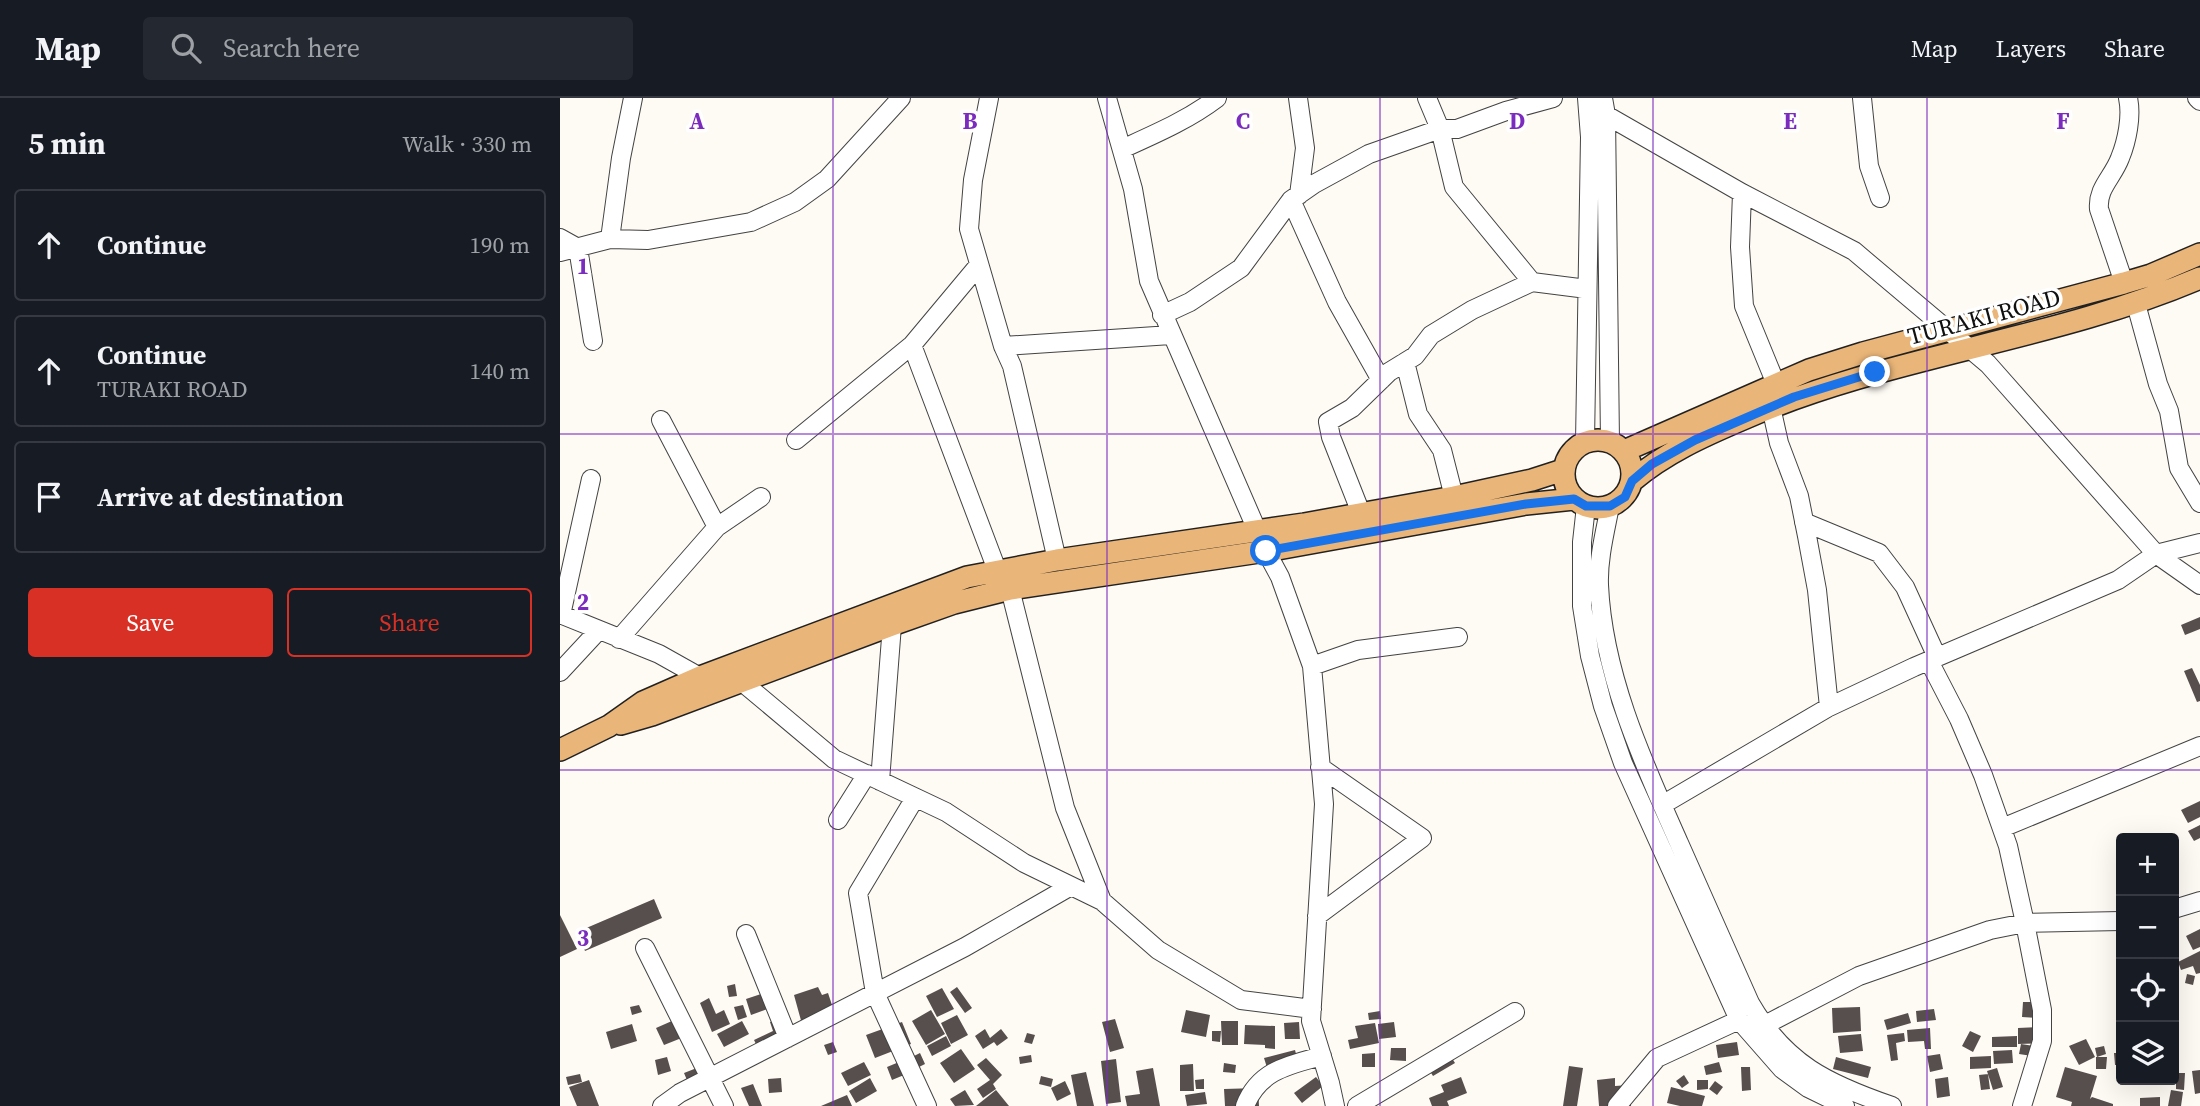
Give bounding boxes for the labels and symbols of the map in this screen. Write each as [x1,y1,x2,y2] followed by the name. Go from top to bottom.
[689,105,705,137] text: A
[963,105,978,137] text: B
[1236,105,1250,137] text: C
[1509,105,1525,137] text: D
[1783,105,1797,137] text: E
[2056,105,2070,137] text: F
[577,250,589,282] text: 1
[1904,280,2064,353] street label: TURAKI ROAD
[1859,356,1890,387] route end
[1250,535,1281,566] route start
[577,586,589,618] text: 2
[577,922,589,954] text: 3

